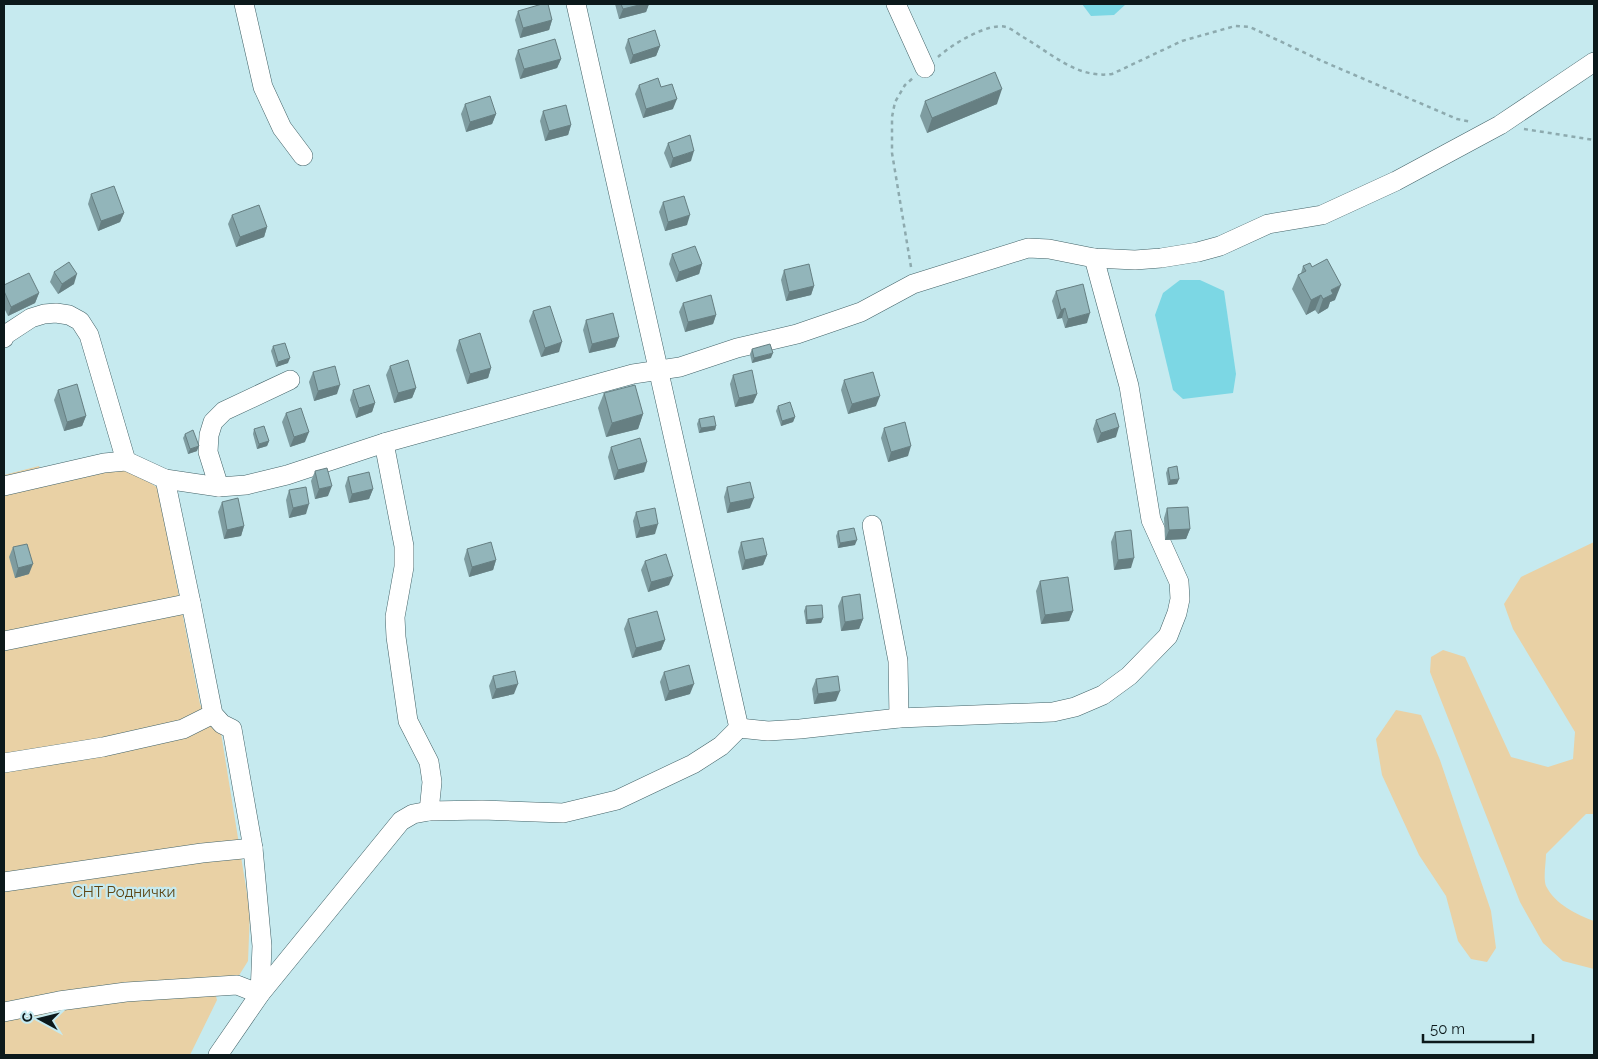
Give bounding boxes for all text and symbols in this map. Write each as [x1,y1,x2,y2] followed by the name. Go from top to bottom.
[73,883,175,901] park label: СНТ Роднички
[15,994,65,1044] north arrow
[19,1011,36,1023] text: С
[1423,1012,1533,1044] scale bar
[1430,1020,1465,1038] text: 50 m

